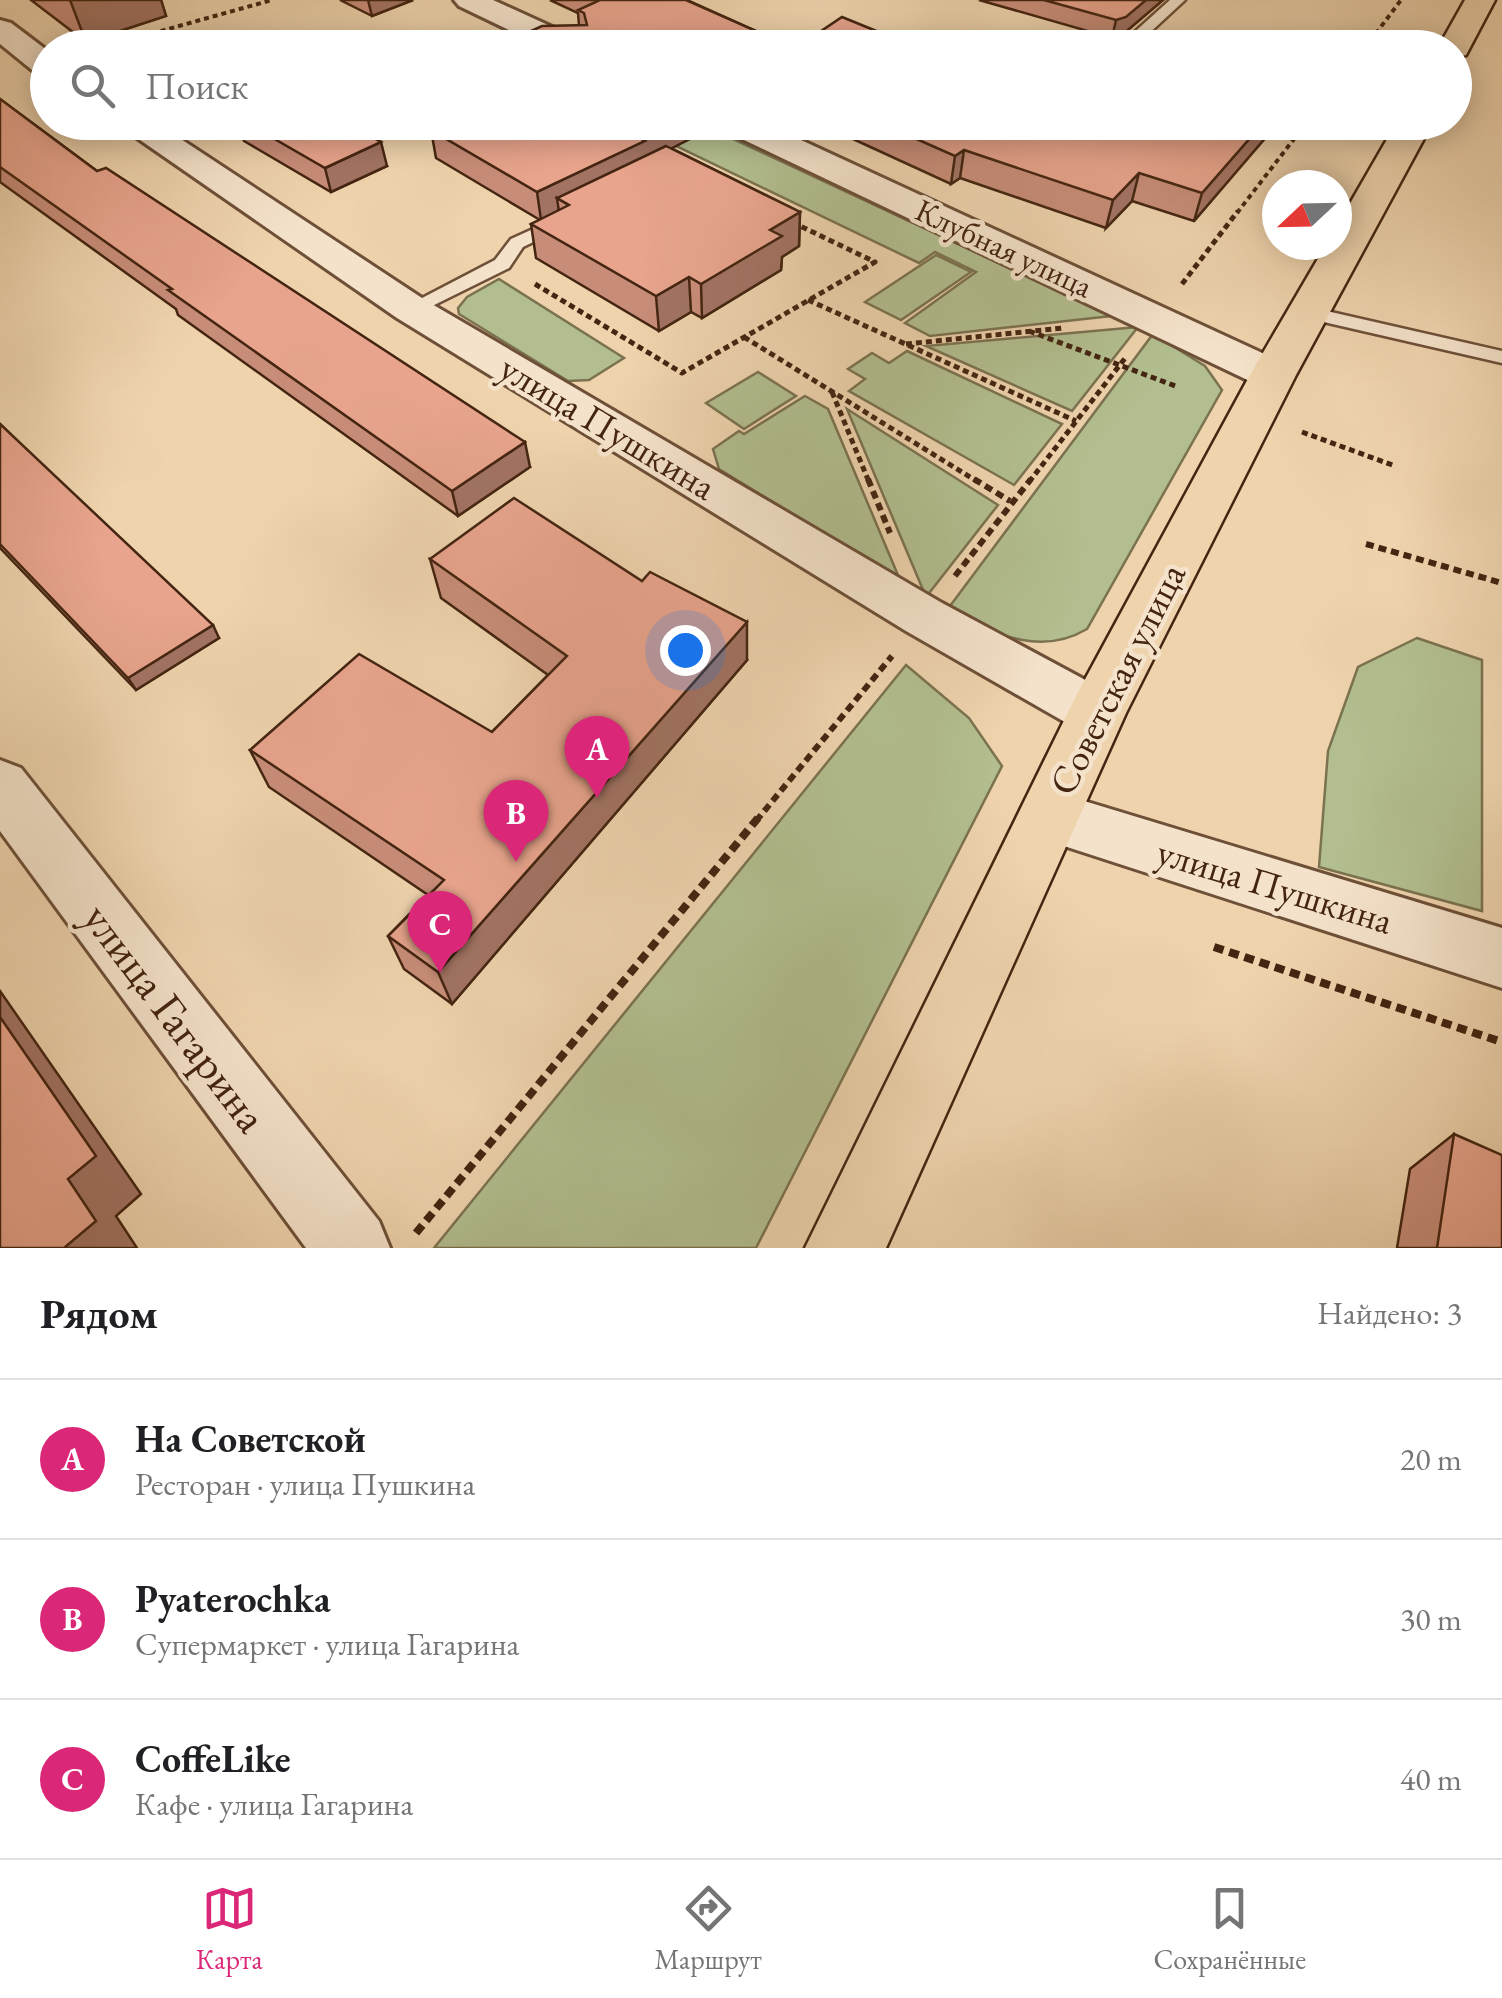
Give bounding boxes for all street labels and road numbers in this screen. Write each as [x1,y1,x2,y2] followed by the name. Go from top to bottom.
[909,189,1099,307] street label: Клубная улица
[491,343,726,511] street label: улица Пушкина
[1037,554,1196,803] street label: Советская улица
[1151,826,1400,945] street label: улица Пушкина
[71,891,281,1143] street label: улица Гагарина

